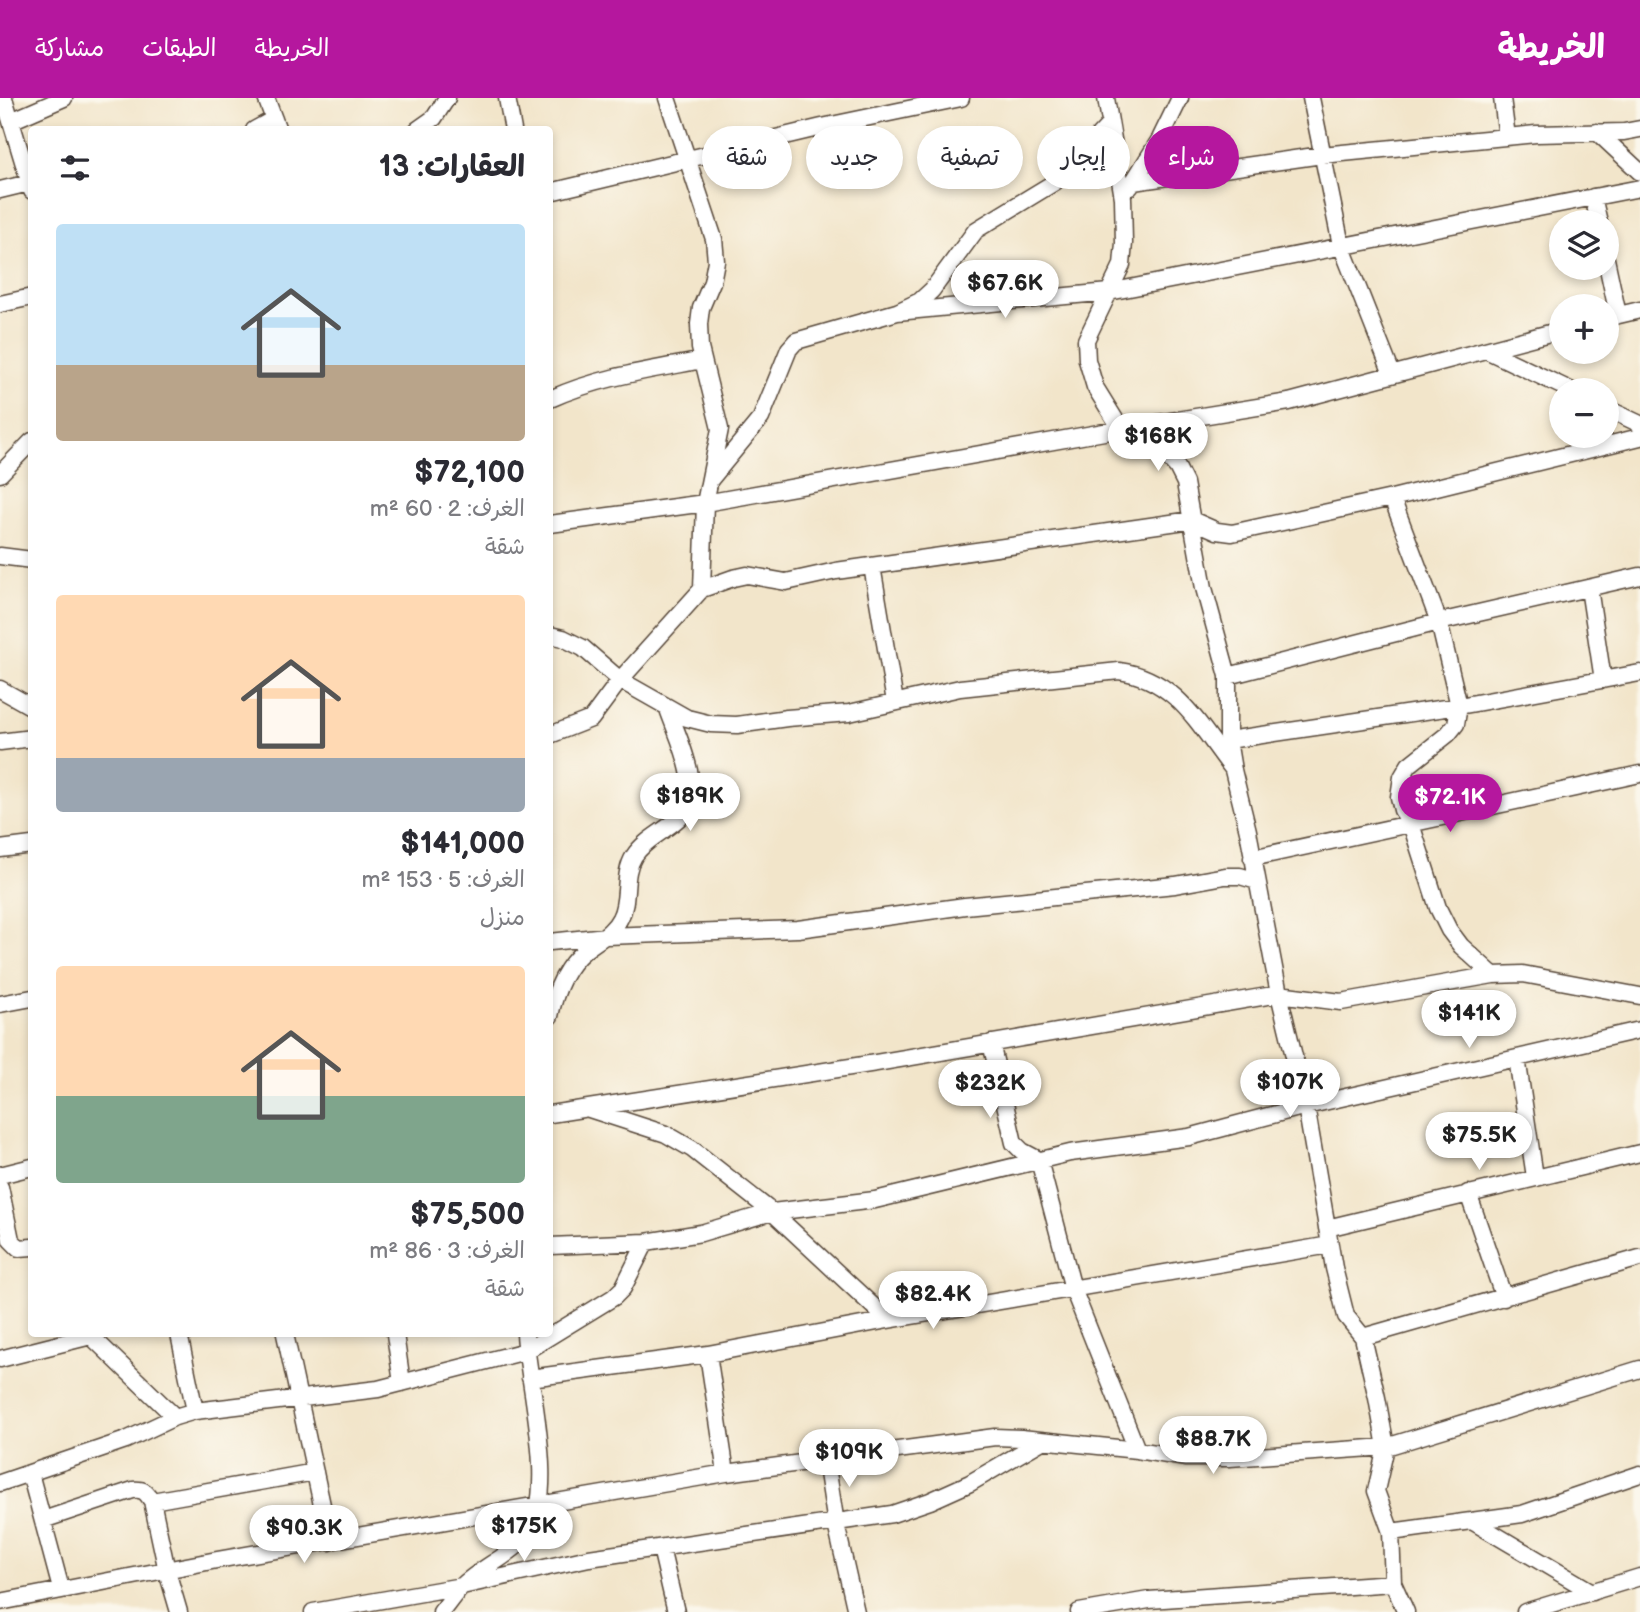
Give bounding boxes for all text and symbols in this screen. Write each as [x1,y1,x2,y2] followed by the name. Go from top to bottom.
[1498,28,1605,68] text: الخريطة
[35,34,104,63] text: مشاركة
[142,34,217,63] text: الطبقات
[255,34,329,63] text: الخريطة
[702,126,792,189] chip: شقة
[806,126,903,189] chip: جديد
[917,126,1023,189] chip: تصفية
[1037,126,1130,189] chip: إيجار
[1144,126,1239,189] chip: شراء
[56,149,94,187] icon: filters
[379,149,525,185] text: العقارات: 13
[1549,210,1619,448] map controls
[1549,210,1619,280] button: layers
[948,260,1062,320] pin: $67.6K
[967,269,1043,297] text: $67.6K
[228,270,354,396] icon: home
[1549,294,1619,364] button: +
[1549,378,1619,448] button: −
[1109,414,1207,473] pin: $168K
[1124,422,1192,450] text: $168K
[414,455,525,491] text: $72,100
[370,495,525,523] text: الغرف: 2 · 60 m²
[485,533,525,561] text: شقة
[228,641,354,767] icon: home
[641,774,739,833] pin: $189K
[1393,774,1507,834] pin: $72.1K
[656,782,724,810] text: $189K
[1414,783,1486,811] text: $72.1K
[400,826,525,862] text: $141,000
[361,866,525,894] text: الغرف: 5 · 153 m²
[480,904,525,932] text: منزل
[1420,990,1518,1050] pin: $141K
[1437,999,1501,1027] text: $141K
[228,1012,354,1138] icon: home
[941,1060,1039,1120] pin: $232K
[1241,1060,1339,1119] pin: $107K
[1256,1068,1324,1096] text: $107K
[954,1069,1026,1097] text: $232K
[1422,1112,1536,1172] pin: $75.5K
[1441,1121,1517,1149] text: $75.5K
[410,1197,525,1233] text: $75,500
[369,1237,525,1265] text: الغرف: 3 · 86 m²
[876,1272,990,1331] pin: $82.4K
[485,1275,525,1303] text: شقة
[894,1280,972,1308] text: $82.4K
[1156,1416,1270,1476] pin: $88.7K
[1175,1425,1251,1453] text: $88.7K
[800,1430,898,1489] pin: $109K
[815,1438,883,1466] text: $109K
[475,1504,573,1563] pin: $175K
[247,1506,361,1565] pin: $90.3K
[491,1512,557,1540] text: $175K
[265,1514,343,1542] text: $90.3K

